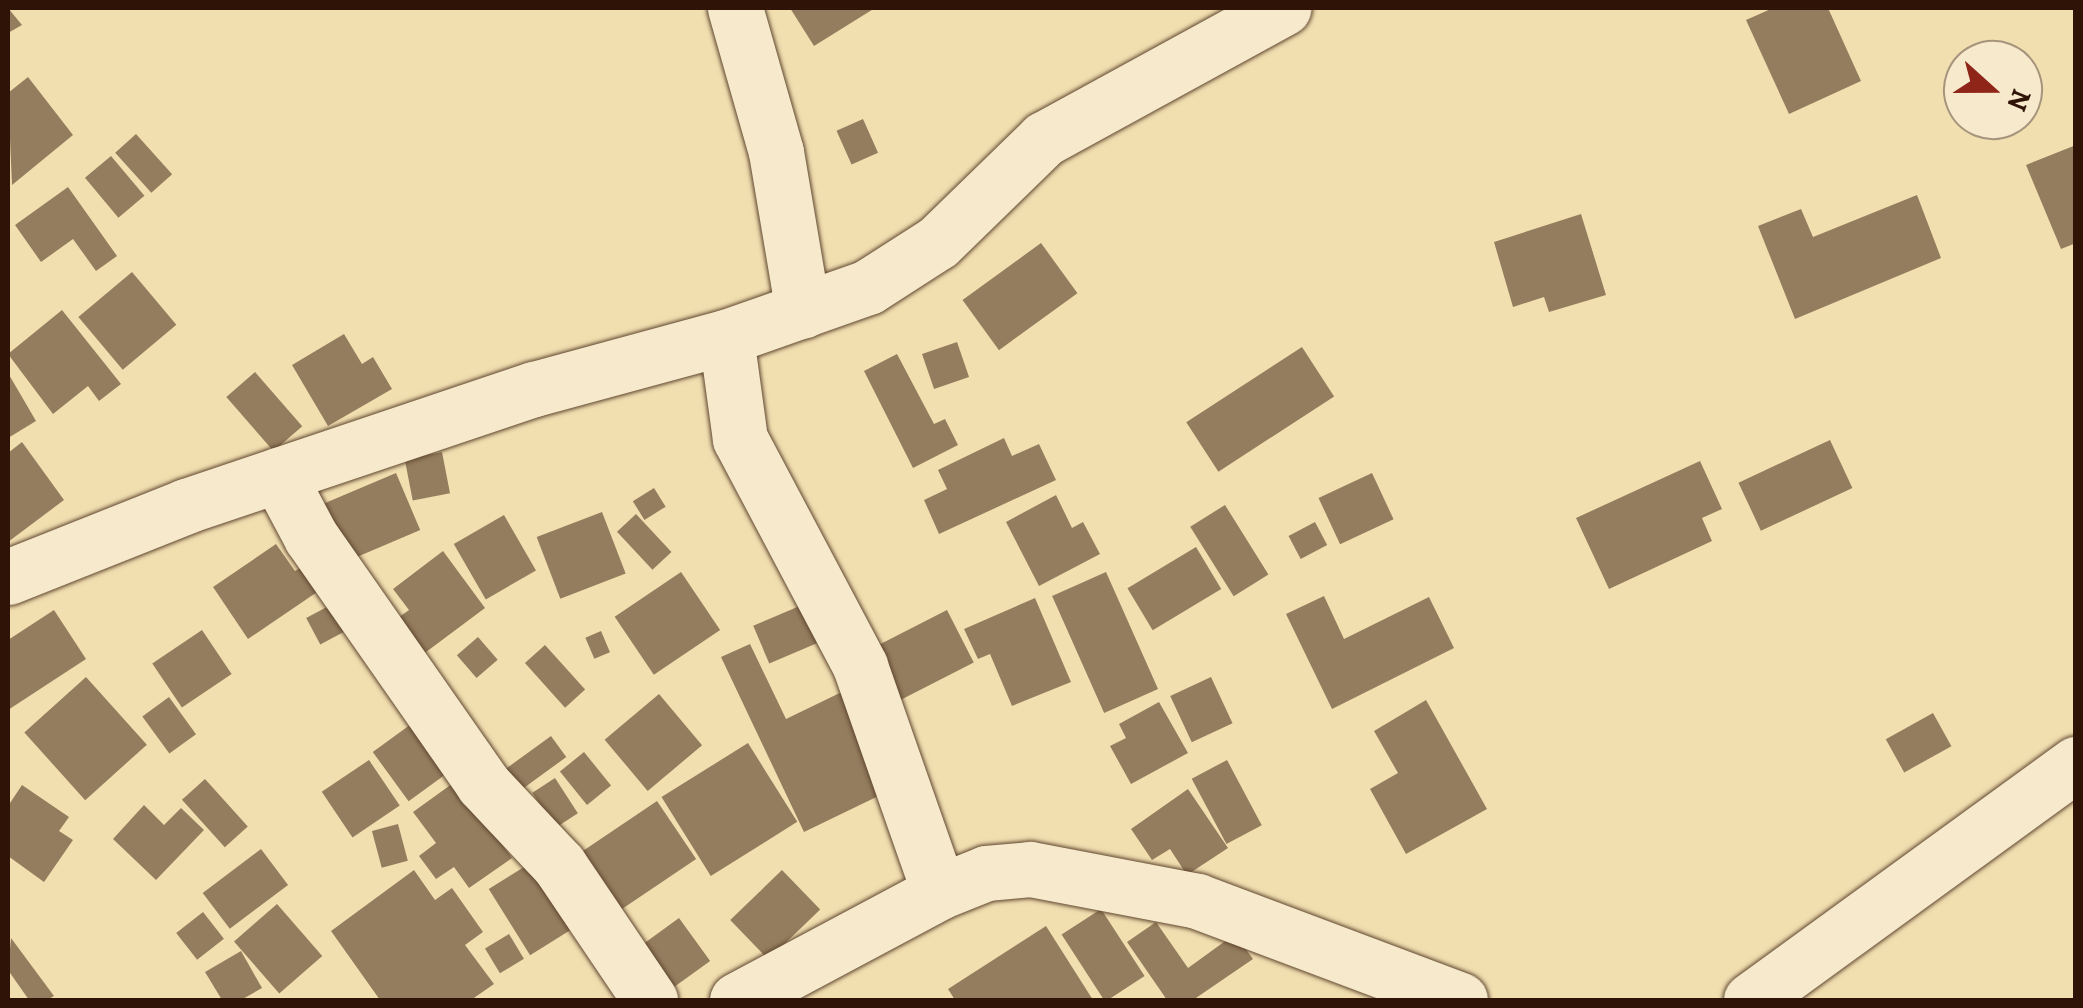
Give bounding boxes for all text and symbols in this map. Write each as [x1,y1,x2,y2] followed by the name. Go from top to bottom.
[1943,40,2043,140] north arrow
[1998,84,2041,116] text: N

